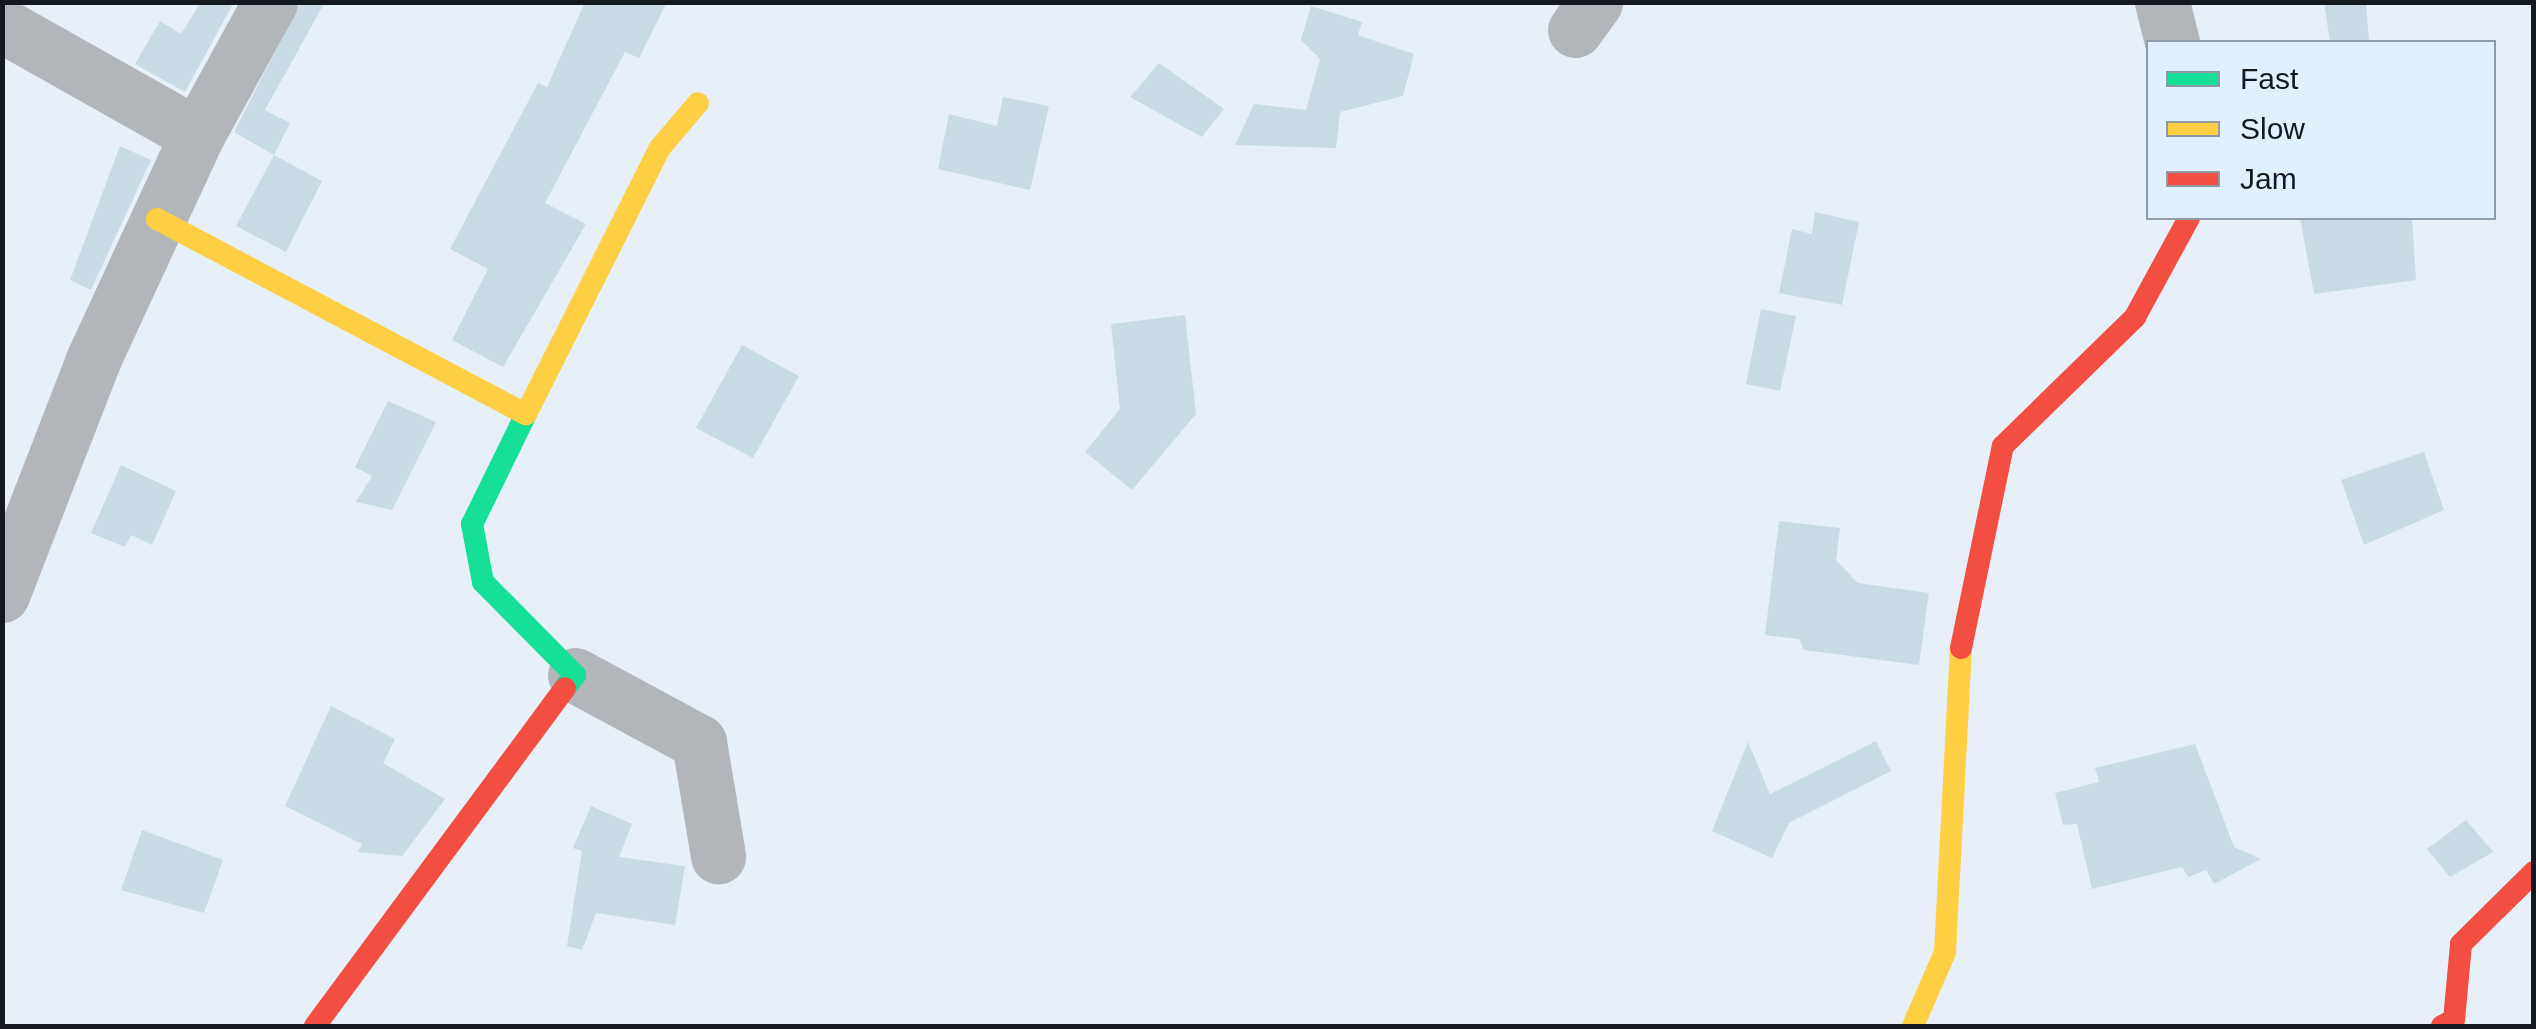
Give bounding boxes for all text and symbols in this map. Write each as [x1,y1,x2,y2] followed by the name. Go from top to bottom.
[2146,40,2496,220] legend
[2240,62,2298,95] text: Fast
[2240,112,2305,145] text: Slow
[2240,162,2297,195] text: Jam

